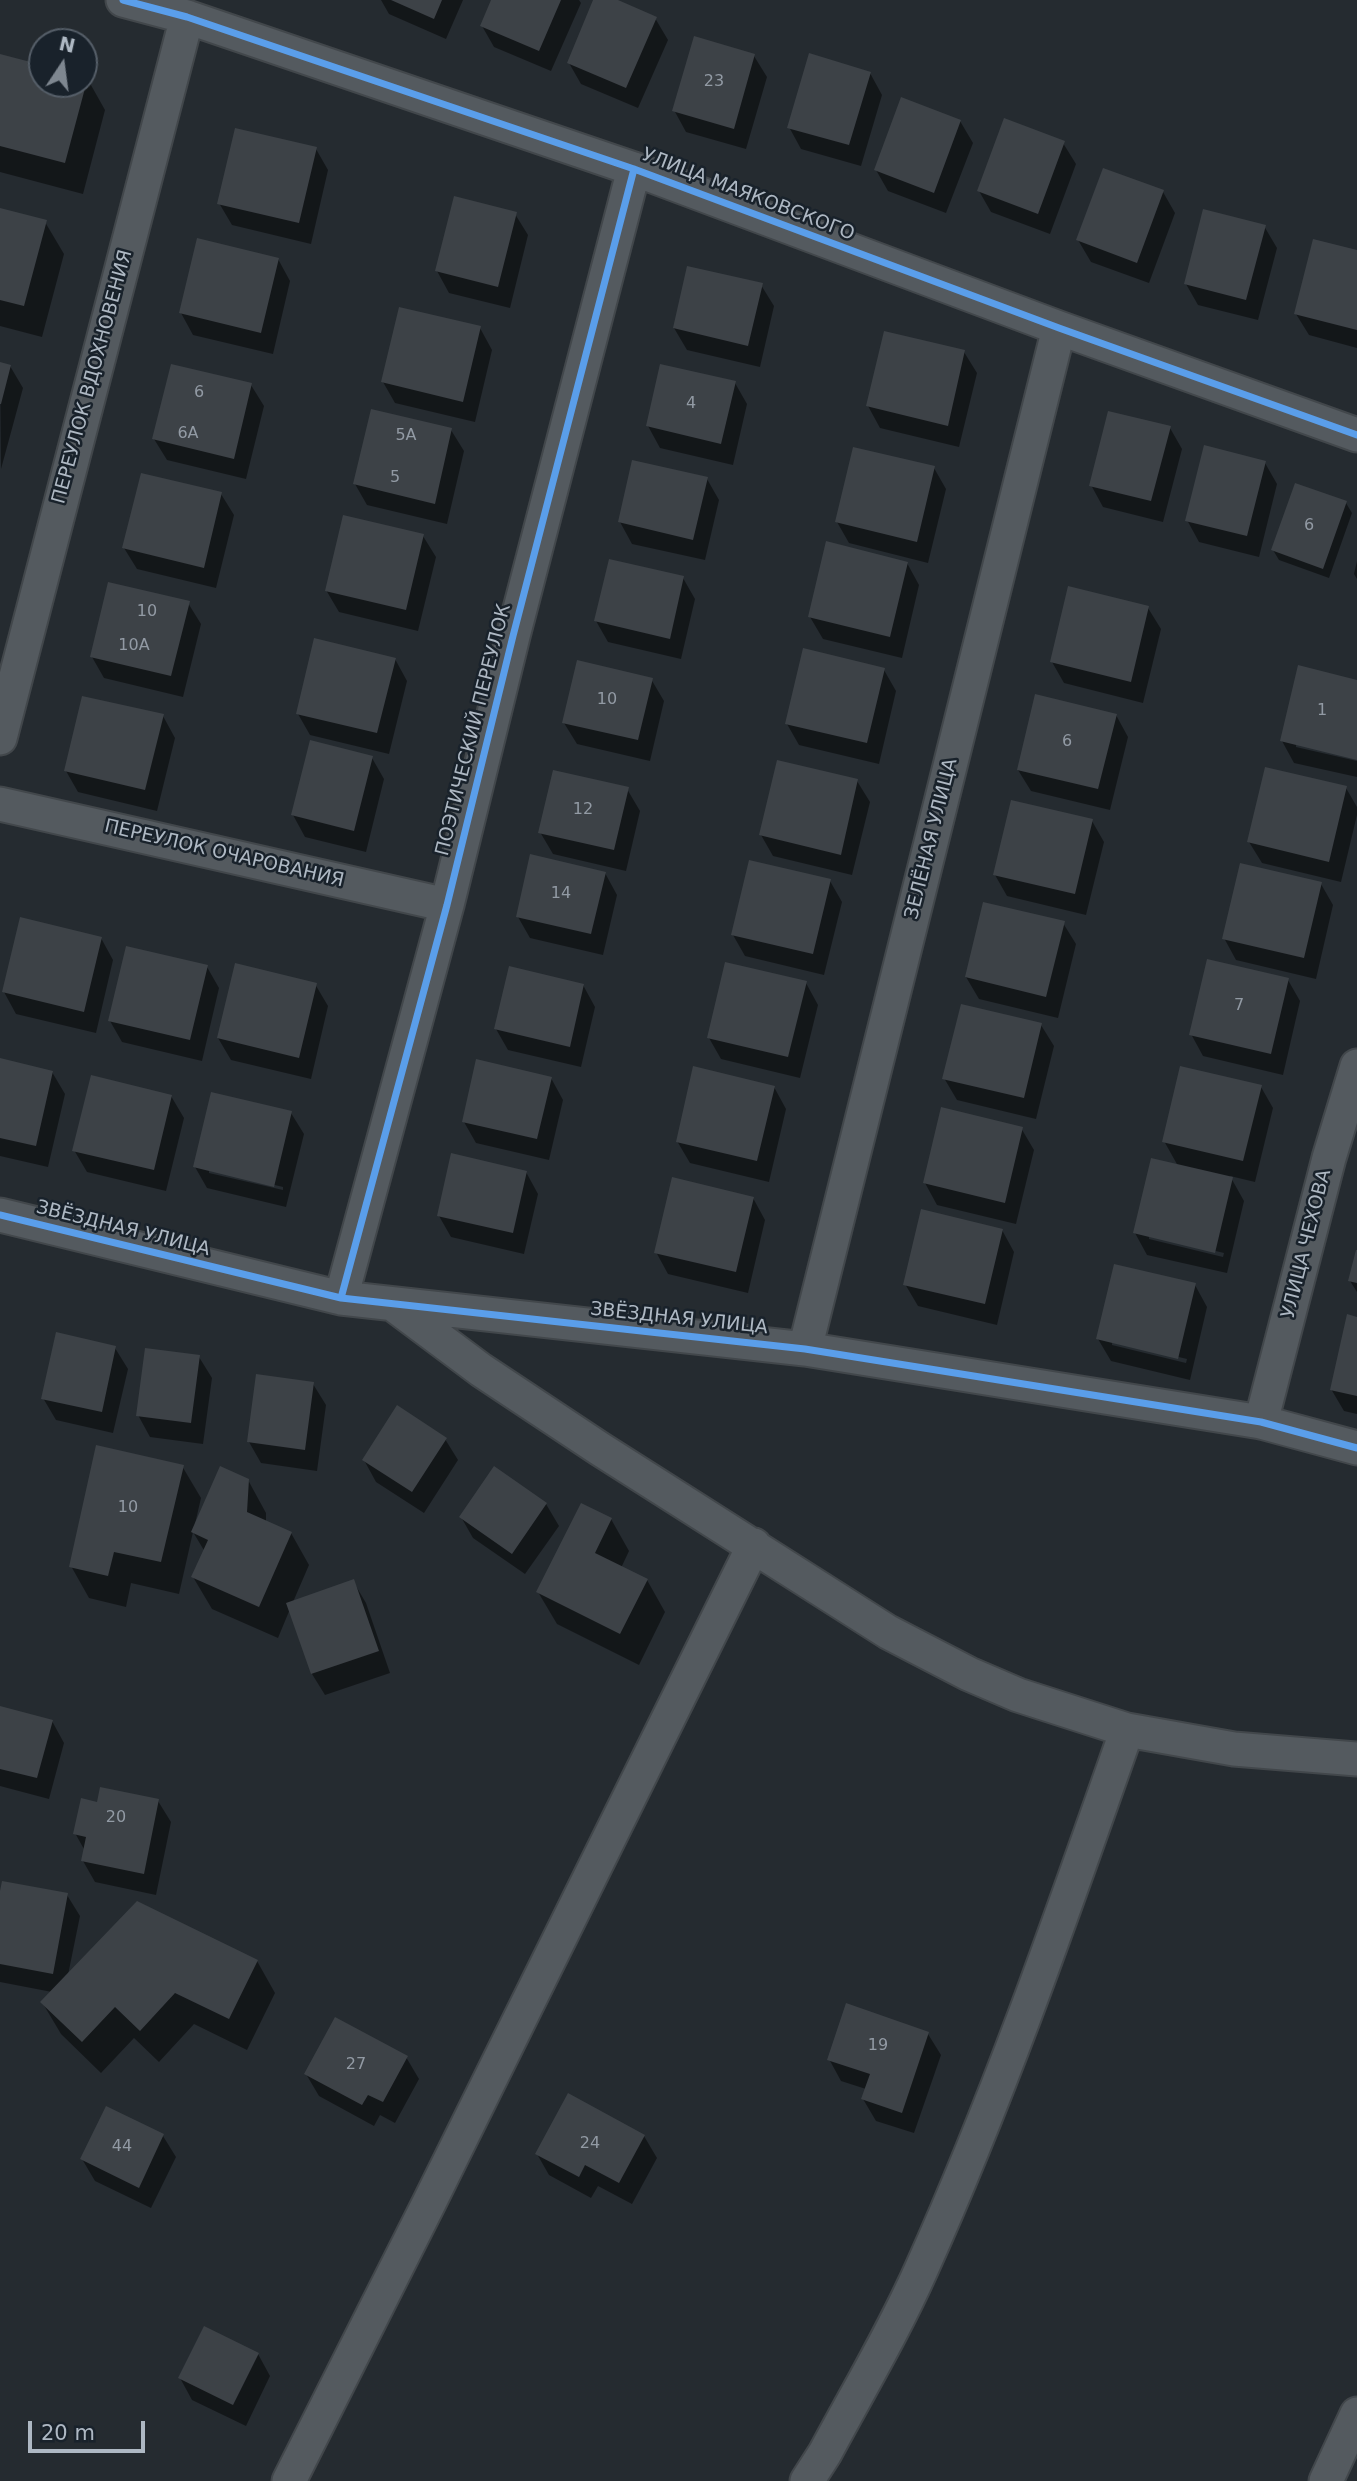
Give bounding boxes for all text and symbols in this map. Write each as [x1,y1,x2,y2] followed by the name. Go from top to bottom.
[28,28,98,98] north arrow
[57,32,77,57] text: N
[704,72,724,92] house number: 23
[638,144,858,246] street label: УЛИЦА МАЯКОВСКОГО
[48,248,138,506] street label: ПЕРЕУЛОК ВДОХНОВЕНИЯ
[194,383,204,403] house number: 6
[686,394,696,414] house number: 4
[177,424,199,444] house number: 6А
[395,426,417,446] house number: 5А
[390,468,400,488] house number: 5
[1304,516,1314,536] house number: 6
[137,602,157,622] house number: 10
[432,602,516,858] street label: ПОЭТИЧЕСКИЙ ПЕРЕУЛОК
[118,636,150,656] house number: 10А
[597,690,617,710] house number: 10
[1317,701,1327,721] house number: 1
[1062,732,1072,752] house number: 6
[901,756,963,922] street label: ЗЕЛЁНАЯ УЛИЦА
[573,800,593,820] house number: 12
[102,815,346,893] street label: ПЕРЕУЛОК ОЧАРОВАНИЯ
[551,884,571,904] house number: 14
[1234,996,1244,1016] house number: 7
[1277,1167,1337,1321] street label: УЛИЦА ЧЕХОВА
[34,1196,212,1262] street label: ЗВЁЗДНАЯ УЛИЦА
[589,1298,769,1340] street label: ЗВЁЗДНАЯ УЛИЦА
[118,1498,138,1518] house number: 10
[106,1808,126,1828] house number: 20
[868,2036,888,2056] house number: 19
[346,2055,366,2075] house number: 27
[580,2134,600,2154] house number: 24
[112,2137,132,2157] house number: 44
[32,2408,149,2452] scale bar
[41,2421,95,2445] text: 20 m

